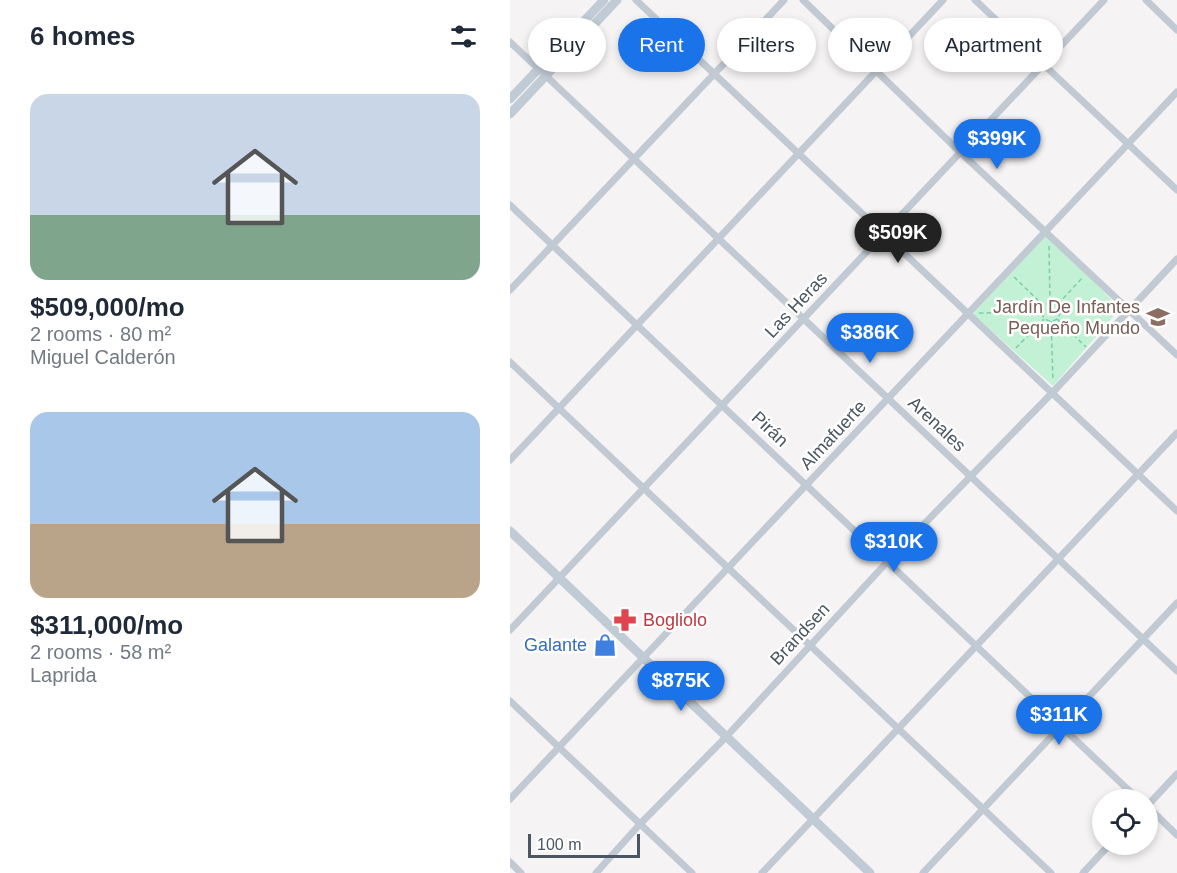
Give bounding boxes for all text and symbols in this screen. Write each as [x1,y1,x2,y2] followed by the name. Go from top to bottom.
[528,18,606,72] chip: Buy
[618,18,705,72] chip: Rent
[717,18,816,72] chip: Filters
[828,18,912,72] chip: New
[924,18,1063,72] chip: Apartment
[447,20,480,53] icon: filters
[30,21,136,51] text: 6 homes
[955,119,1039,170] pin: $399K
[968,127,1026,149] text: $399K
[201,133,309,241] icon: home
[856,213,940,264] pin: $509K
[869,221,927,243] text: $509K
[761,268,831,342] street label: Las Heras
[30,292,185,322] text: $509,000/mo
[993,297,1140,338] place label: Jardín De Infantes Pequeño Mundo
[1145,304,1171,330] school or university icon: Jardín De Infantes Pequeño Mundo
[828,313,912,364] pin: $386K
[841,321,899,343] text: $386K
[30,323,171,345] text: 2 rooms · 80 m²
[30,346,176,368] text: Miguel Calderón
[904,392,970,456] street label: Arenales
[796,396,870,474] street label: Almafuerte
[748,407,792,451] street label: Pirán
[201,451,309,559] icon: home
[852,522,936,573] pin: $310K
[865,530,923,552] text: $310K
[766,599,834,669] street label: Brandsen
[612,607,638,633] pharmacy icon: Bogliolo
[30,610,183,640] text: $311,000/mo
[643,610,707,630] place label: Bogliolo
[592,632,618,658] shop icon: Galante
[524,635,587,655] place label: Galante
[30,641,171,663] text: 2 rooms · 58 m²
[639,661,723,712] pin: $875K
[30,664,97,686] text: Laprida
[652,669,710,691] text: $875K
[1017,695,1101,746] pin: $311K
[1030,703,1088,725] text: $311K
[1092,789,1158,855] map controls
[1092,789,1158,855] button: locate
[528,831,640,858] scale bar
[537,836,581,853] text: 100 m

